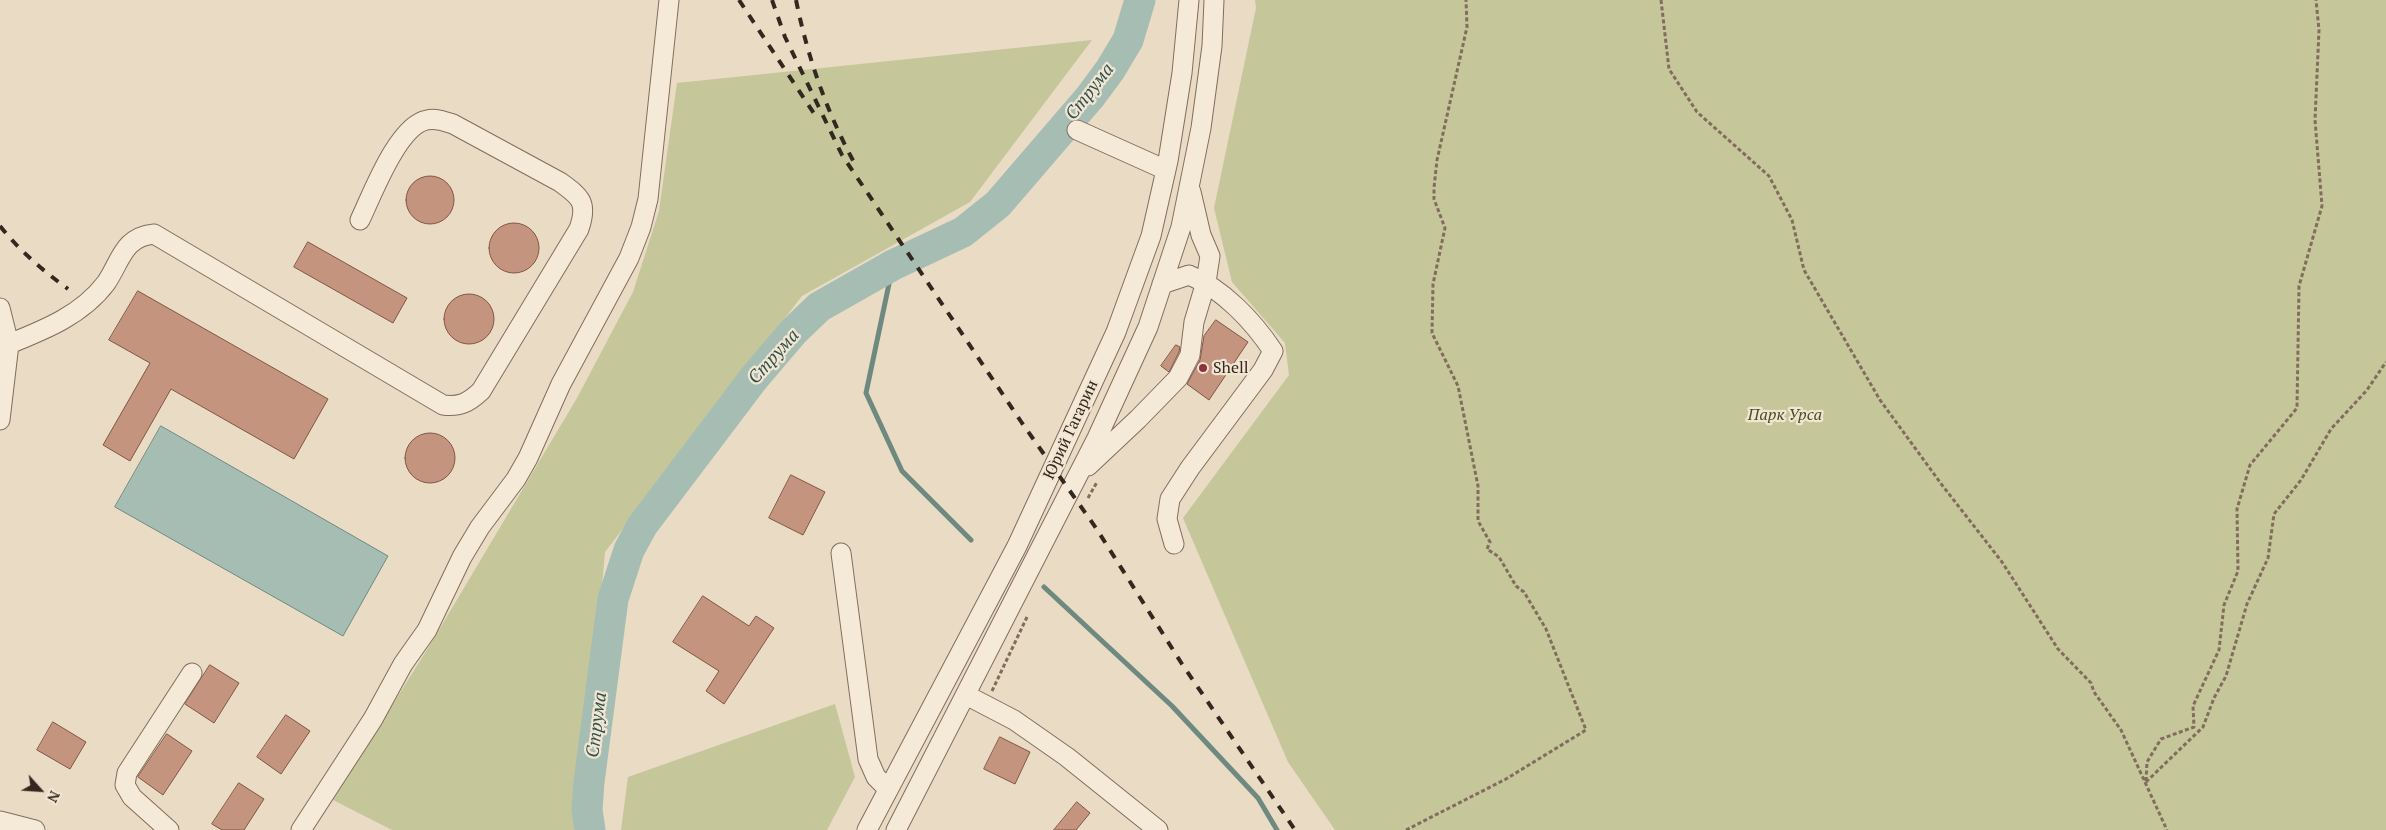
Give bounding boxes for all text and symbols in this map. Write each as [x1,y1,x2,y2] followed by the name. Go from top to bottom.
[1061,59,1119,125] water label: Струма
[744,325,804,389] water label: Струма
[1213,358,1249,378] place label: Shell
[1197,362,1209,374] marker: Shell
[1040,377,1102,483] street label: Юрий Гагарин
[1748,405,1822,425] park label: Парк Урса
[582,691,612,759] water label: Струма
[15,765,65,815] north arrow
[43,788,65,806] text: N

